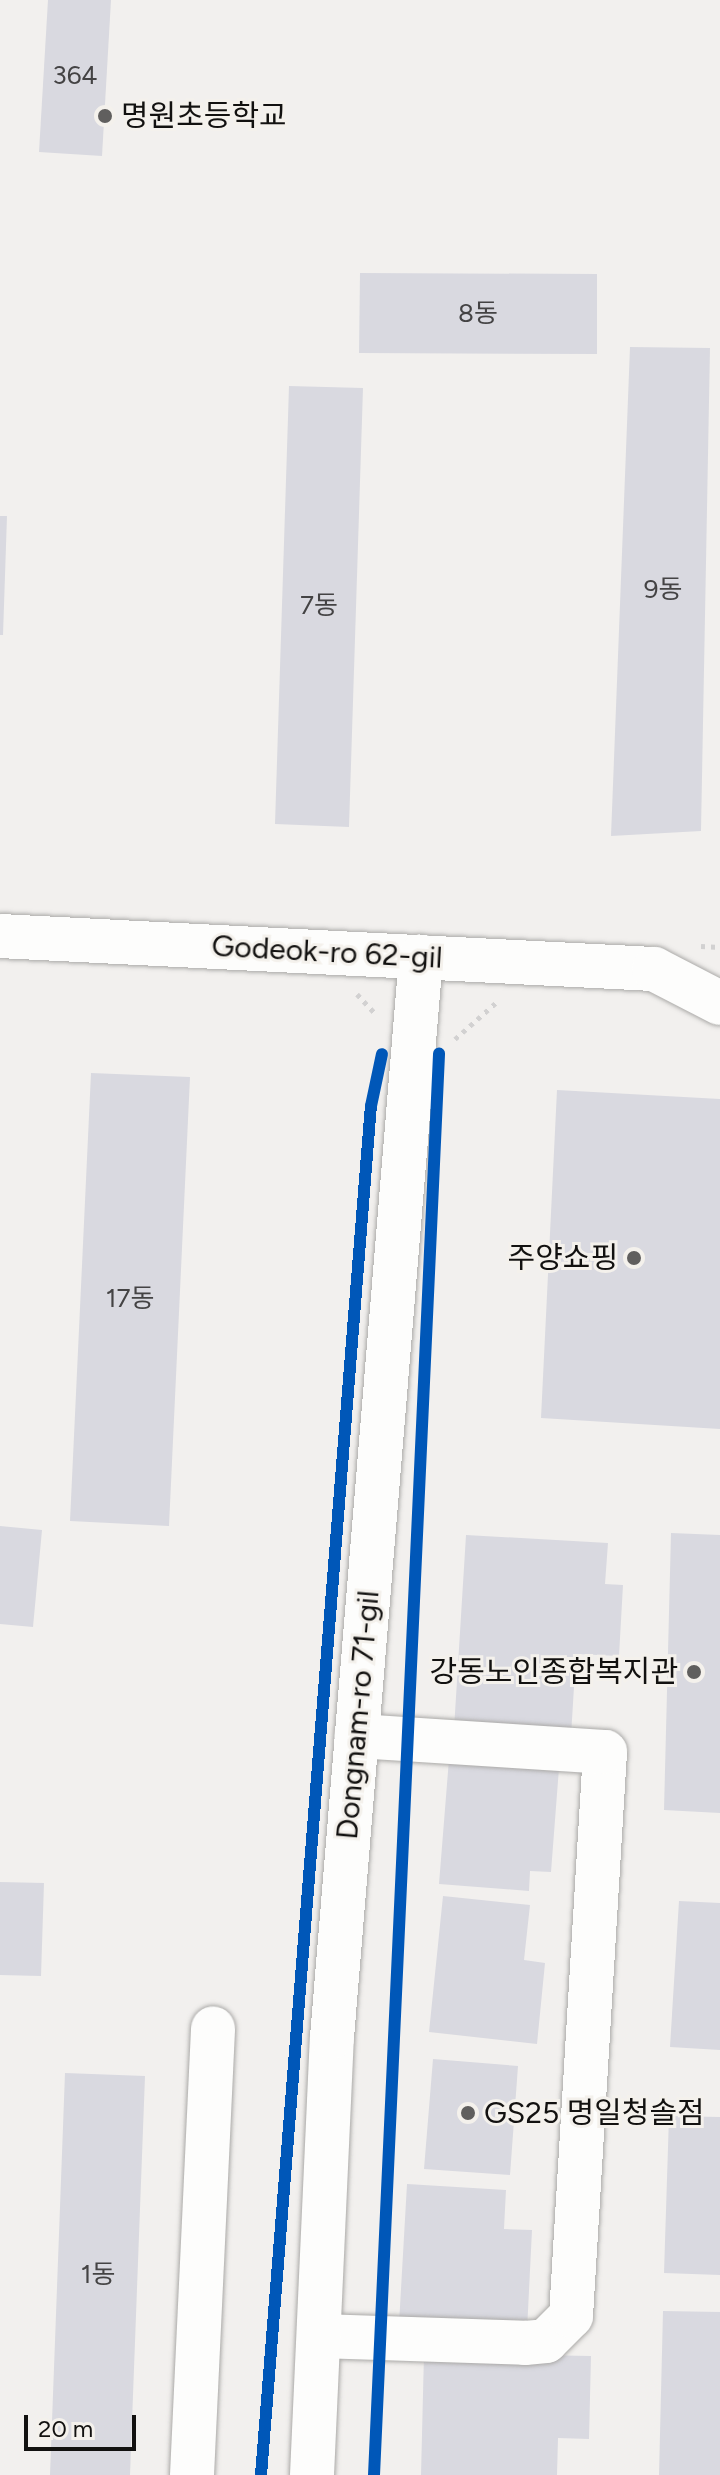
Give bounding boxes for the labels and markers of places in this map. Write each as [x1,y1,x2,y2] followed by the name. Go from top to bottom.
[121,98,287,134] place label: 명원초등학교
[96,107,114,125] marker: 명원초등학교
[508,1240,618,1276] place label: 주양쇼핑
[625,1249,643,1267] marker: 주양쇼핑
[430,1654,678,1690] place label: 강동노인종합복지관
[685,1663,703,1681] marker: 강동노인종합복지관
[484,2095,705,2131] place label: GS25 명일청솔점
[459,2104,477,2122] marker: GS25 명일청솔점

